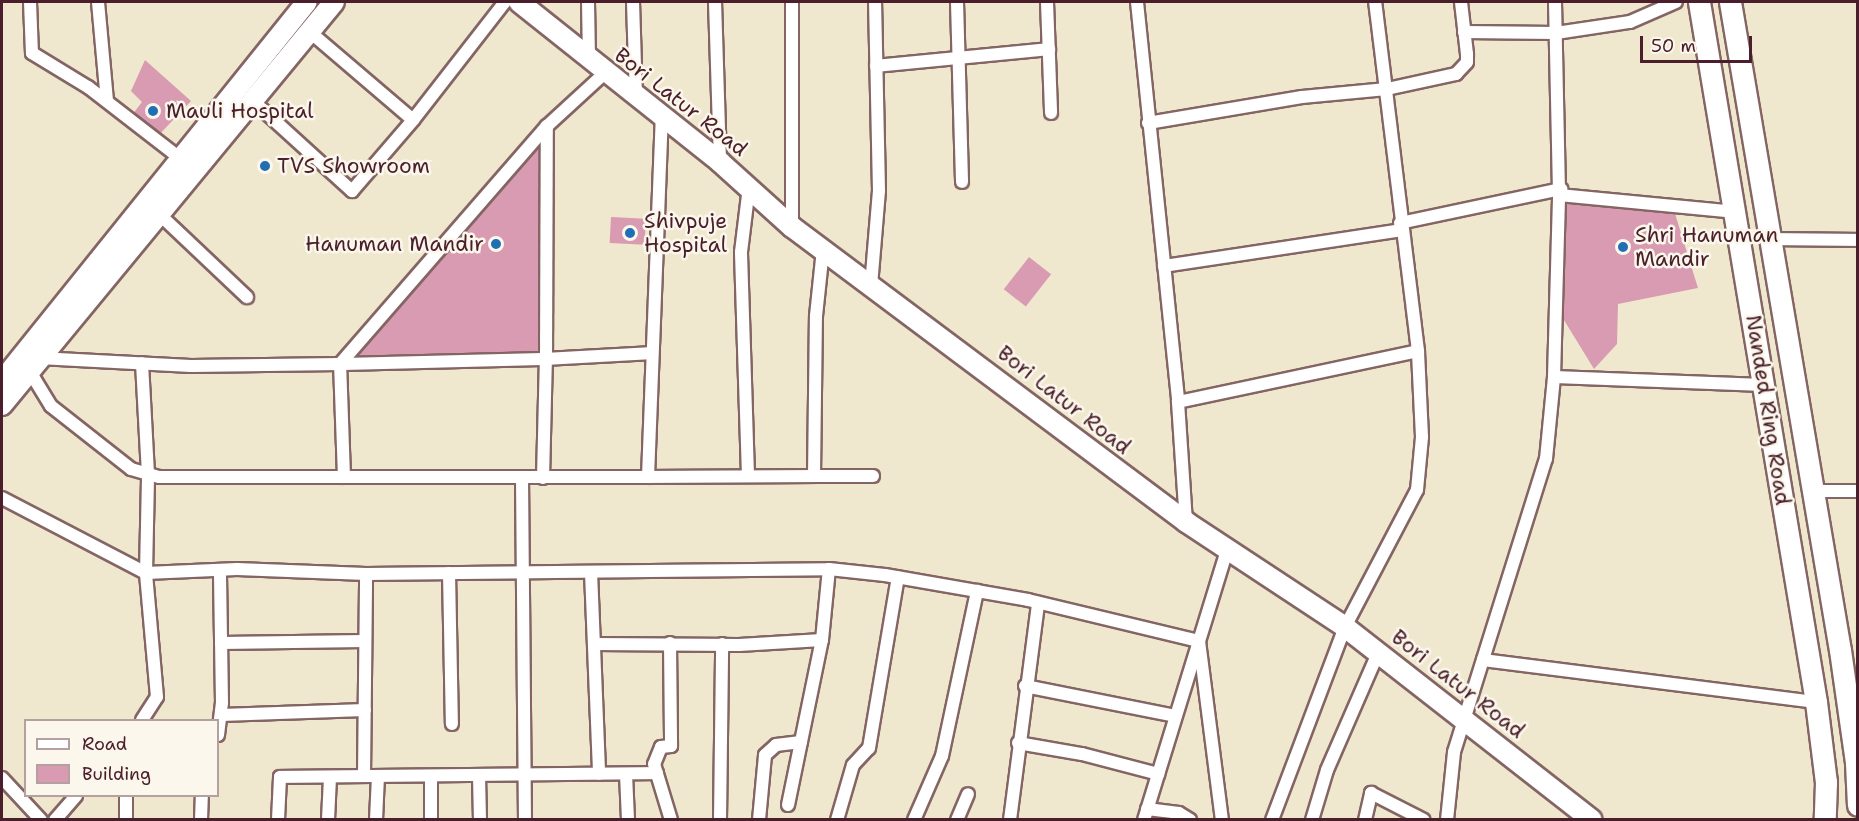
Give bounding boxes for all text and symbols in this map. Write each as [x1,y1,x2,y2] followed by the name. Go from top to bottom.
[1643,24,1756,62] scale bar
[1651,34,1696,58] text: 50 m
[610,42,752,162] street label: Bori Latur Road
[166,98,314,124] place label: Mauli Hospital
[144,102,162,120] marker: Mauli Hospital
[277,153,430,179] place label: TVS Showroom
[258,159,272,173] marker: TVS Showroom
[644,208,727,258] place label: Shivpuje Hospital
[1635,222,1778,272] place label: Shri Hanuman Mandir
[621,224,639,242] marker: Shivpuje Hospital
[305,231,484,257] place label: Hanuman Mandir
[489,237,503,251] marker: Hanuman Mandir
[1616,240,1630,254] marker: Shri Hanuman Mandir
[1741,313,1795,507] street label: Nanded Ring Road
[993,340,1135,460] street label: Bori Latur Road
[1387,624,1529,744] street label: Bori Latur Road
[24,719,219,797] legend
[82,732,127,756] text: Road
[82,762,151,786] text: Building

